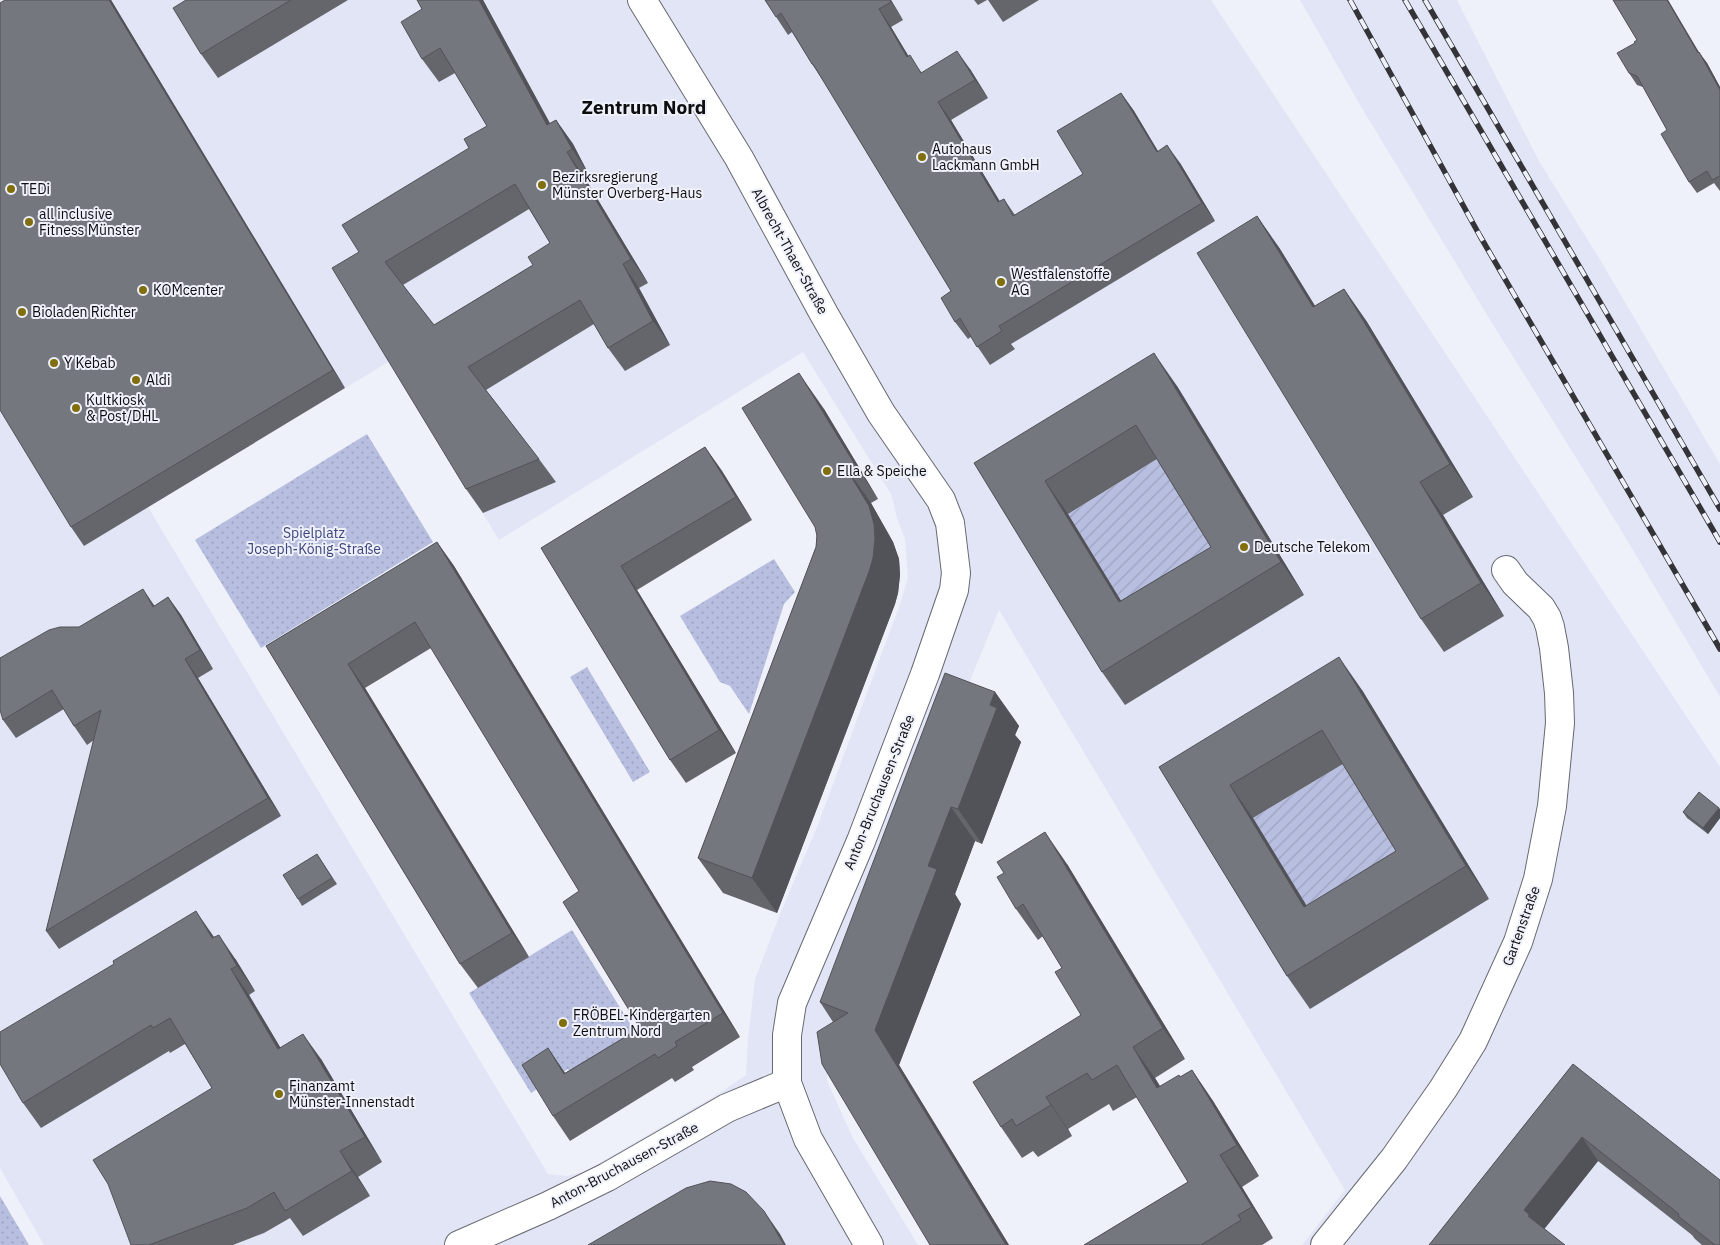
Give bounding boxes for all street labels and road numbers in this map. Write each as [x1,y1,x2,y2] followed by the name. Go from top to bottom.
[748,185,832,318] street label: Albrecht-Thaer-Straße
[840,711,919,872] street label: Anton-Bruchausen-Straße
[1498,883,1544,968] street label: Gartenstraße
[547,1118,702,1212] street label: Anton-Bruchausen-Straße

